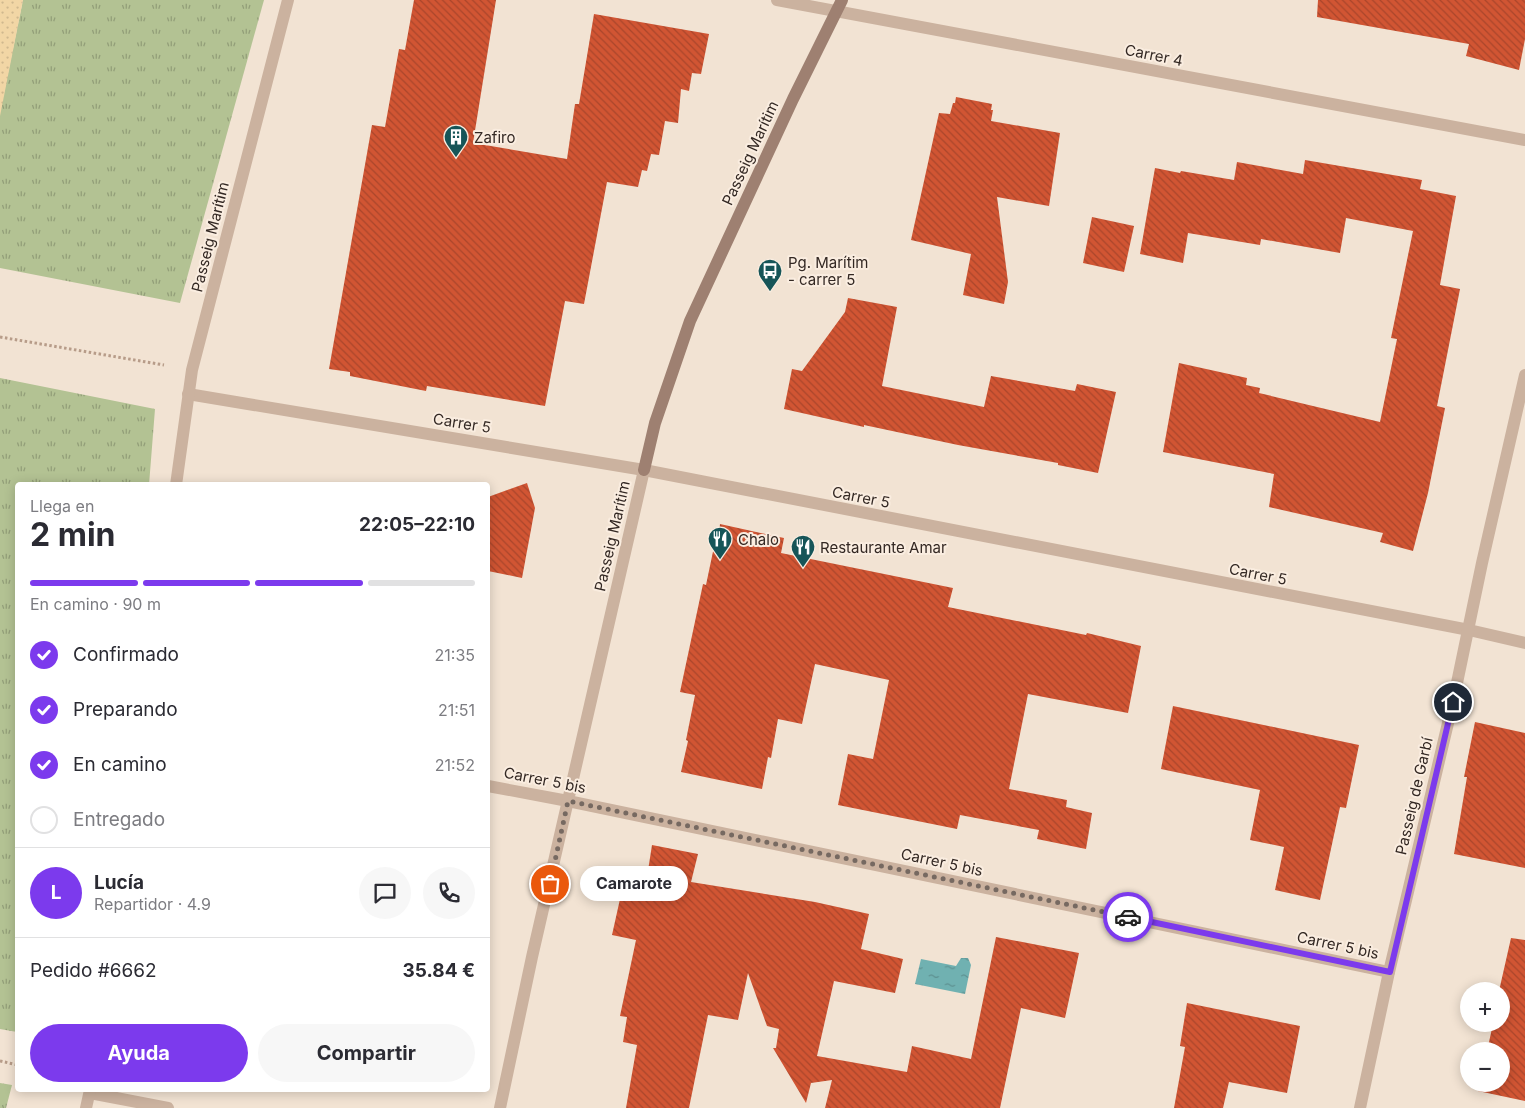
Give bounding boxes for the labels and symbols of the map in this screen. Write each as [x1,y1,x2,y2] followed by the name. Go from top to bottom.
[1123,40,1185,70] street label: Carrer 4
[718,98,782,208] street label: Passeig Marítim
[443,124,469,158] building icon: Zafiro
[474,128,515,147] place label: Zafiro
[187,180,233,294] street label: Passeig Marítim
[788,253,868,289] place label: Pg. Marítim - carrer 5
[757,258,783,292] bus stop icon: Pg. Marítim - carrer 5
[432,409,492,437] street label: Carrer 5
[590,479,634,593] street label: Passeig Marítim
[831,482,891,512] street label: Carrer 5
[707,526,733,560] restaurant icon: Chalo
[738,530,779,549] place label: Chalo
[790,534,816,568] restaurant icon: Restaurante Amar
[820,538,947,557] place label: Restaurante Amar
[1228,559,1288,589] street label: Carrer 5
[1432,681,1474,723] pin
[1391,735,1437,857] street label: Passeig de Garbí
[502,763,588,797] street label: Carrer 5 bis
[899,844,985,880] street label: Carrer 5 bis
[529,863,571,905] pin
[580,866,688,902] callout: Camarote
[1103,892,1153,942] courier
[1295,927,1381,963] street label: Carrer 5 bis

